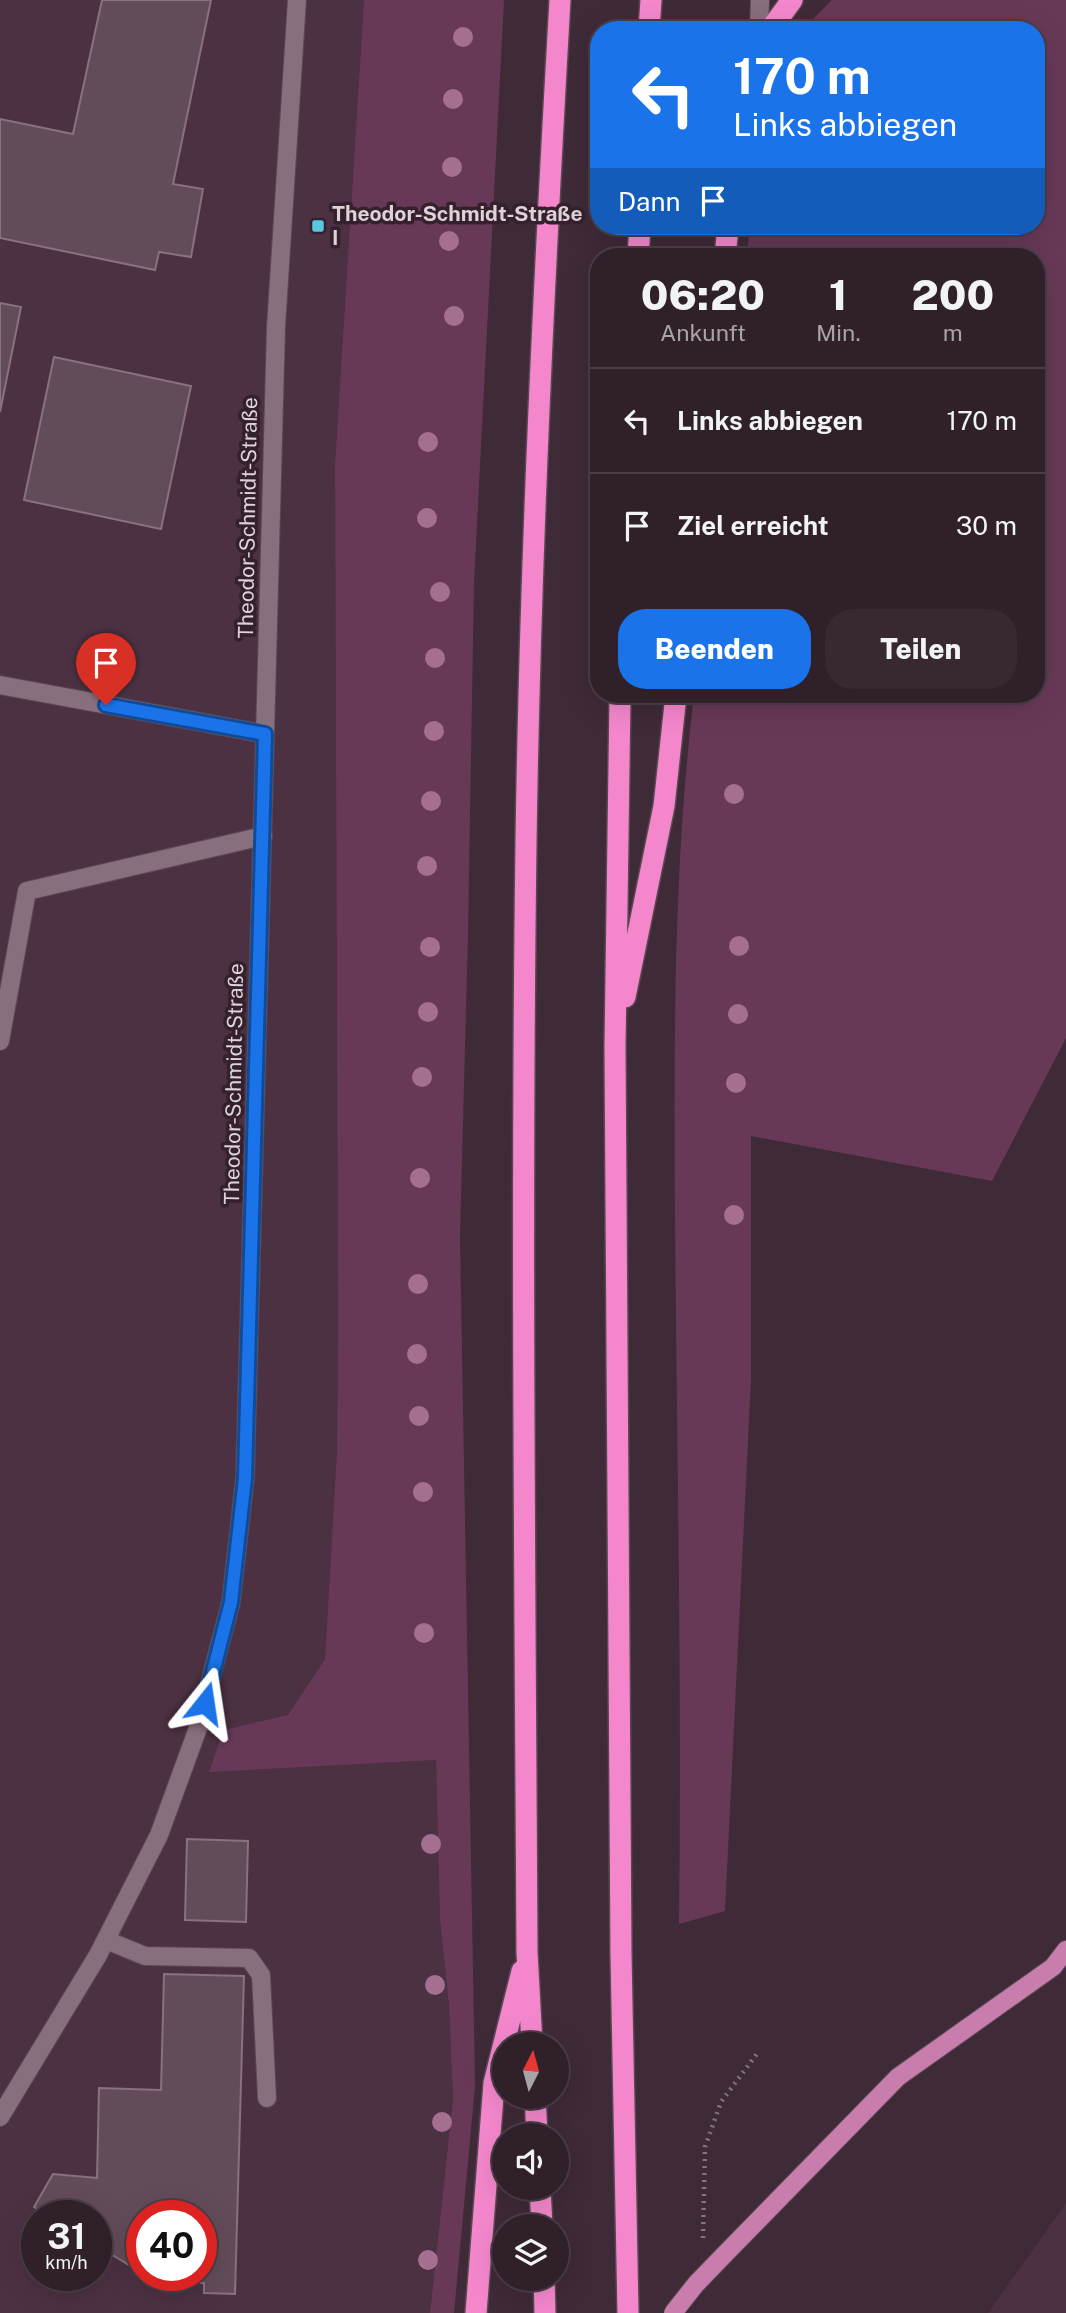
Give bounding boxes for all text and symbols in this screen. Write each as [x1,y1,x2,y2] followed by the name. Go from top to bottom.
[733,47,871,105] text: 170 m
[618,49,709,140] icon: left
[733,106,957,143] text: Links abbiegen
[694,182,732,220] icon: arrive
[618,186,680,217] text: Dann
[332,201,583,250] place label: Theodor-Schmidt-Straße I
[310,218,326,234] marker: Theodor-Schmidt-Straße I
[641,270,765,319] text: 06:20
[829,270,847,319] text: 1
[911,270,994,319] text: 200
[660,319,746,346] text: Ankunft
[816,319,861,346] text: Min.
[943,319,963,346] text: m
[233,397,262,639] street label: Theodor-Schmidt-Straße
[618,402,656,440] icon: left
[677,405,863,436] text: Links abbiegen
[947,405,1017,436] text: 170 m
[618,507,656,545] icon: arrive
[677,510,829,541] text: Ziel erreicht
[956,510,1017,541] text: 30 m
[618,609,811,689] button: Beenden
[825,609,1017,689] button: Teilen
[76,633,136,705] pin
[87,644,125,682] icon: arrive
[219,963,248,1205] street label: Theodor-Schmidt-Straße
[168,1666,242,1740] position arrow
[492,2032,569,2109] north arrow
[492,2032,569,2291] map controls
[492,2123,569,2200] button: sound
[126,2200,217,2291] speed limit sign: 40
[492,2214,569,2291] button: layers
[47,2216,86,2257] text: 31
[45,2252,88,2273] text: km/h

